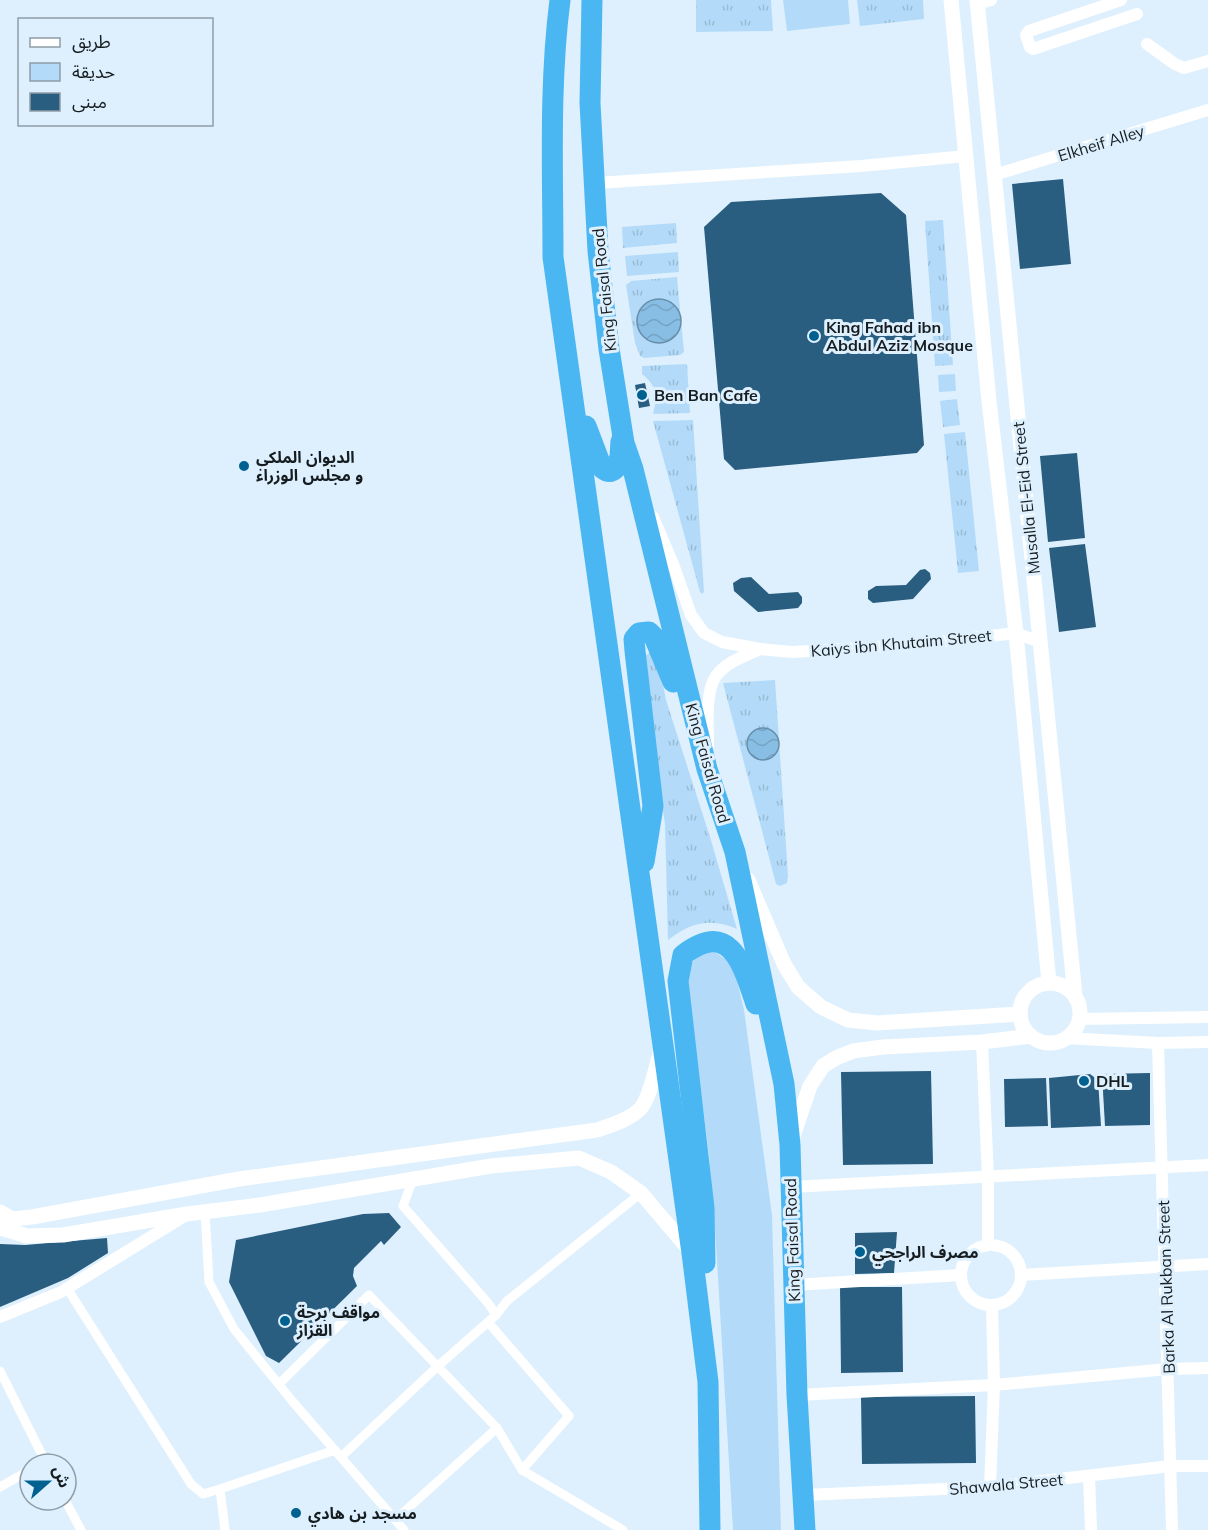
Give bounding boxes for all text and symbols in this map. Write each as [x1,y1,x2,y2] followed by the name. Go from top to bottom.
[18,18,213,126] legend
[72,30,111,53] text: طريق
[72,60,115,83] text: حديقة
[72,90,107,113] text: مبنى
[1055,120,1147,166] street label: Elkheif Alley
[588,227,620,353] street label: King Faisal Road
[826,317,973,355] place label: King Fahad ibn Abdul Aziz Mosque
[807,329,821,343] marker: King Fahad ibn Abdul Aziz Mosque
[654,385,758,405] place label: Ben Ban Cafe
[635,388,649,402] marker: Ben Ban Cafe
[1008,420,1044,575] street label: Musalla El-Eid Street
[256,447,363,485] place label: الديوان الملكي و مجلس الوزراء
[237,459,251,473] marker: الديوان الملكي و مجلس الوزراء
[810,625,993,661] street label: Kaiys ibn Khutaim Street
[681,701,735,825] street label: King Faisal Road
[1096,1071,1130,1091] place label: DHL
[1077,1074,1091,1088] marker: DHL
[780,1178,804,1302] street label: King Faisal Road
[1153,1200,1179,1374] street label: Barka Al Rukban Street
[872,1242,978,1266] place label: مصرف الراجحي
[853,1245,867,1259] marker: مصرف الراجحي
[296,1302,380,1340] place label: مواقف برحة القزاز
[278,1314,292,1328] marker: مواقف برحة القزاز
[18,1452,78,1512] north arrow
[49,1463,75,1491] text: ش
[948,1469,1064,1499] street label: Shawala Street
[308,1503,417,1527] place label: مسجد بن هادي
[289,1506,303,1520] marker: مسجد بن هادي

